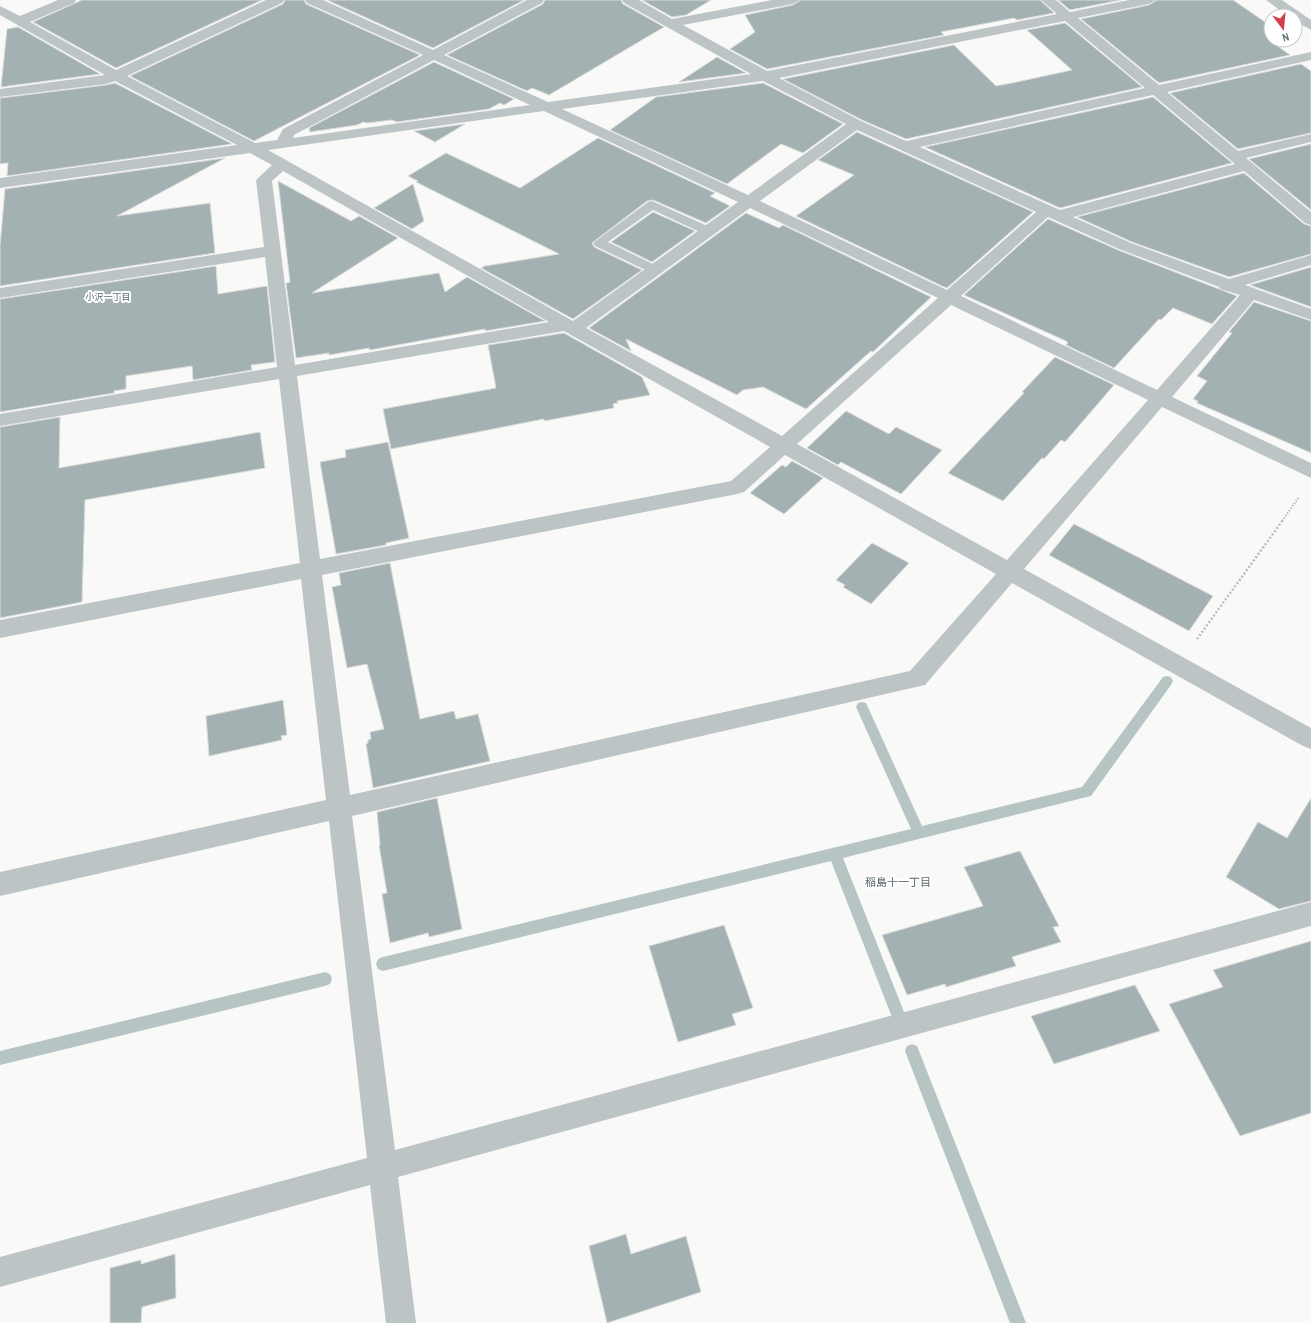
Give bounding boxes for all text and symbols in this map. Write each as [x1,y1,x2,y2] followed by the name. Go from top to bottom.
[1263,8,1303,48] north arrow
[1281,30,1291,45] text: N
[85,291,131,303] district label: 小沢一丁目
[865,875,931,889] district label: 稲島十一丁目

